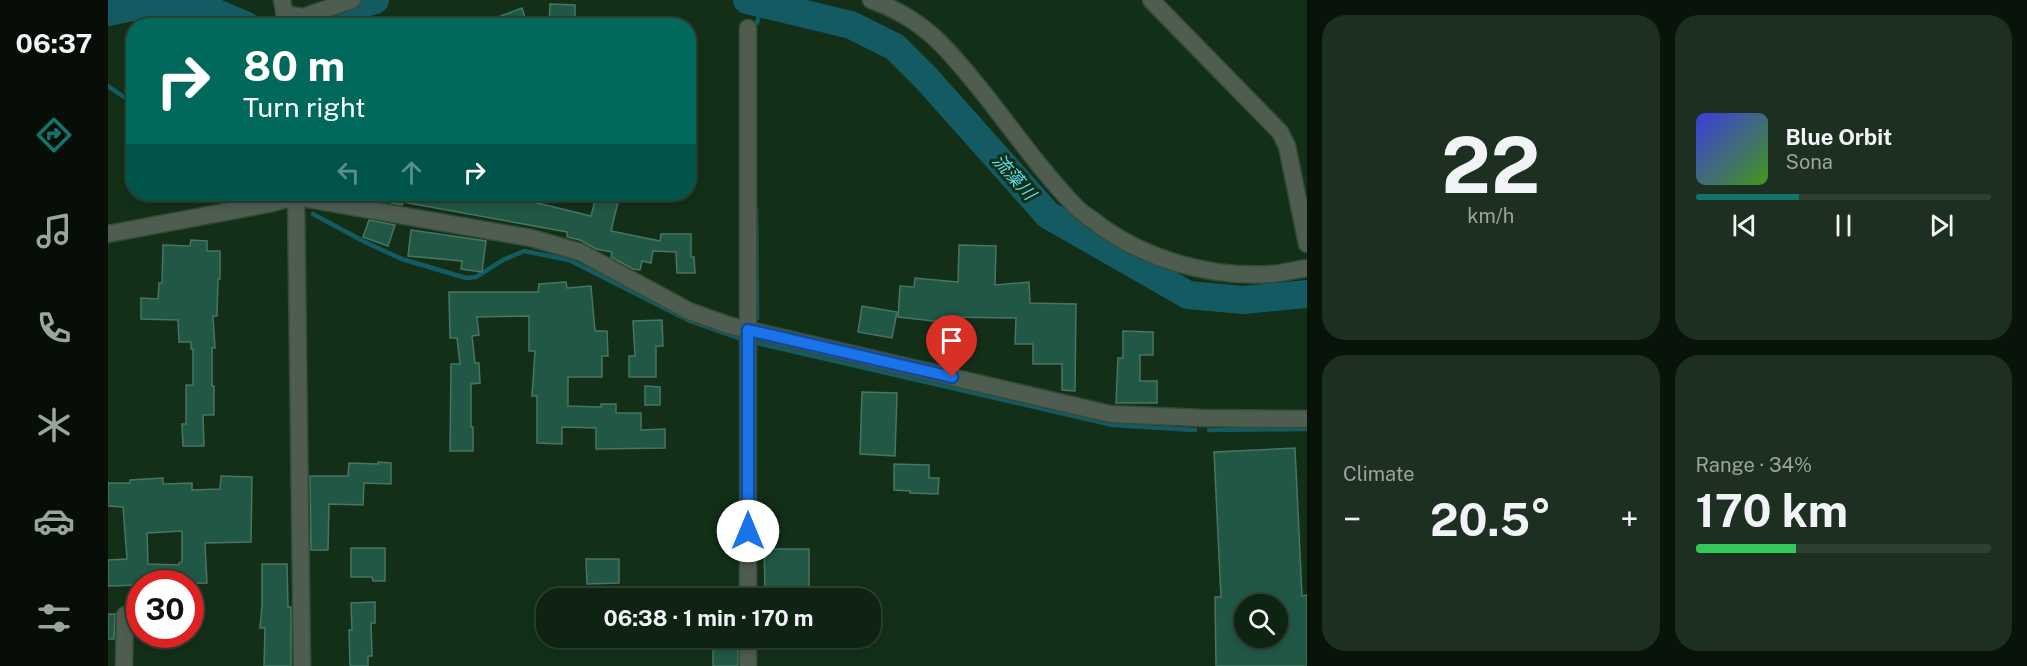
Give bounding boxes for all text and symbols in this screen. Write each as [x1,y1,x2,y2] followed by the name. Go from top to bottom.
[16,27,92,59] text: 06:37
[243,41,345,90] text: 80 m
[144,42,222,120] icon: right
[243,91,366,123] text: Turn right
[33,114,75,156] icon: directions
[1441,119,1540,211] text: 22
[1786,124,1892,150] text: Blue Orbit
[989,150,1042,205] water label: 流藻川
[1786,150,1833,174] text: Sona
[332,156,365,189] icon: left
[395,156,428,189] icon: ahead
[458,156,491,189] icon: right
[1467,204,1514,228] text: km/h
[1728,209,1761,242] icon: previous
[1827,209,1860,242] icon: pause
[1925,209,1958,242] icon: next
[33,210,75,252] icon: music
[33,307,75,349] icon: phone
[926,315,977,377] pin
[935,324,968,357] icon: arrive
[33,404,75,446] icon: climate
[1696,453,1812,477] text: Range · 34%
[1343,462,1415,486] text: Climate
[1696,484,1848,537] text: 170 km
[1430,493,1551,546] text: 20.5°
[716,499,780,563] position arrow
[33,500,75,542] icon: car
[1343,500,1361,538] text: −
[1620,500,1638,538] text: +
[126,570,204,648] speed limit sign: 30
[1234,594,1288,648] map controls
[1234,594,1288,648] button: search
[33,597,75,639] icon: filters
[604,605,813,631] text: 06:38 · 1 min · 170 m

